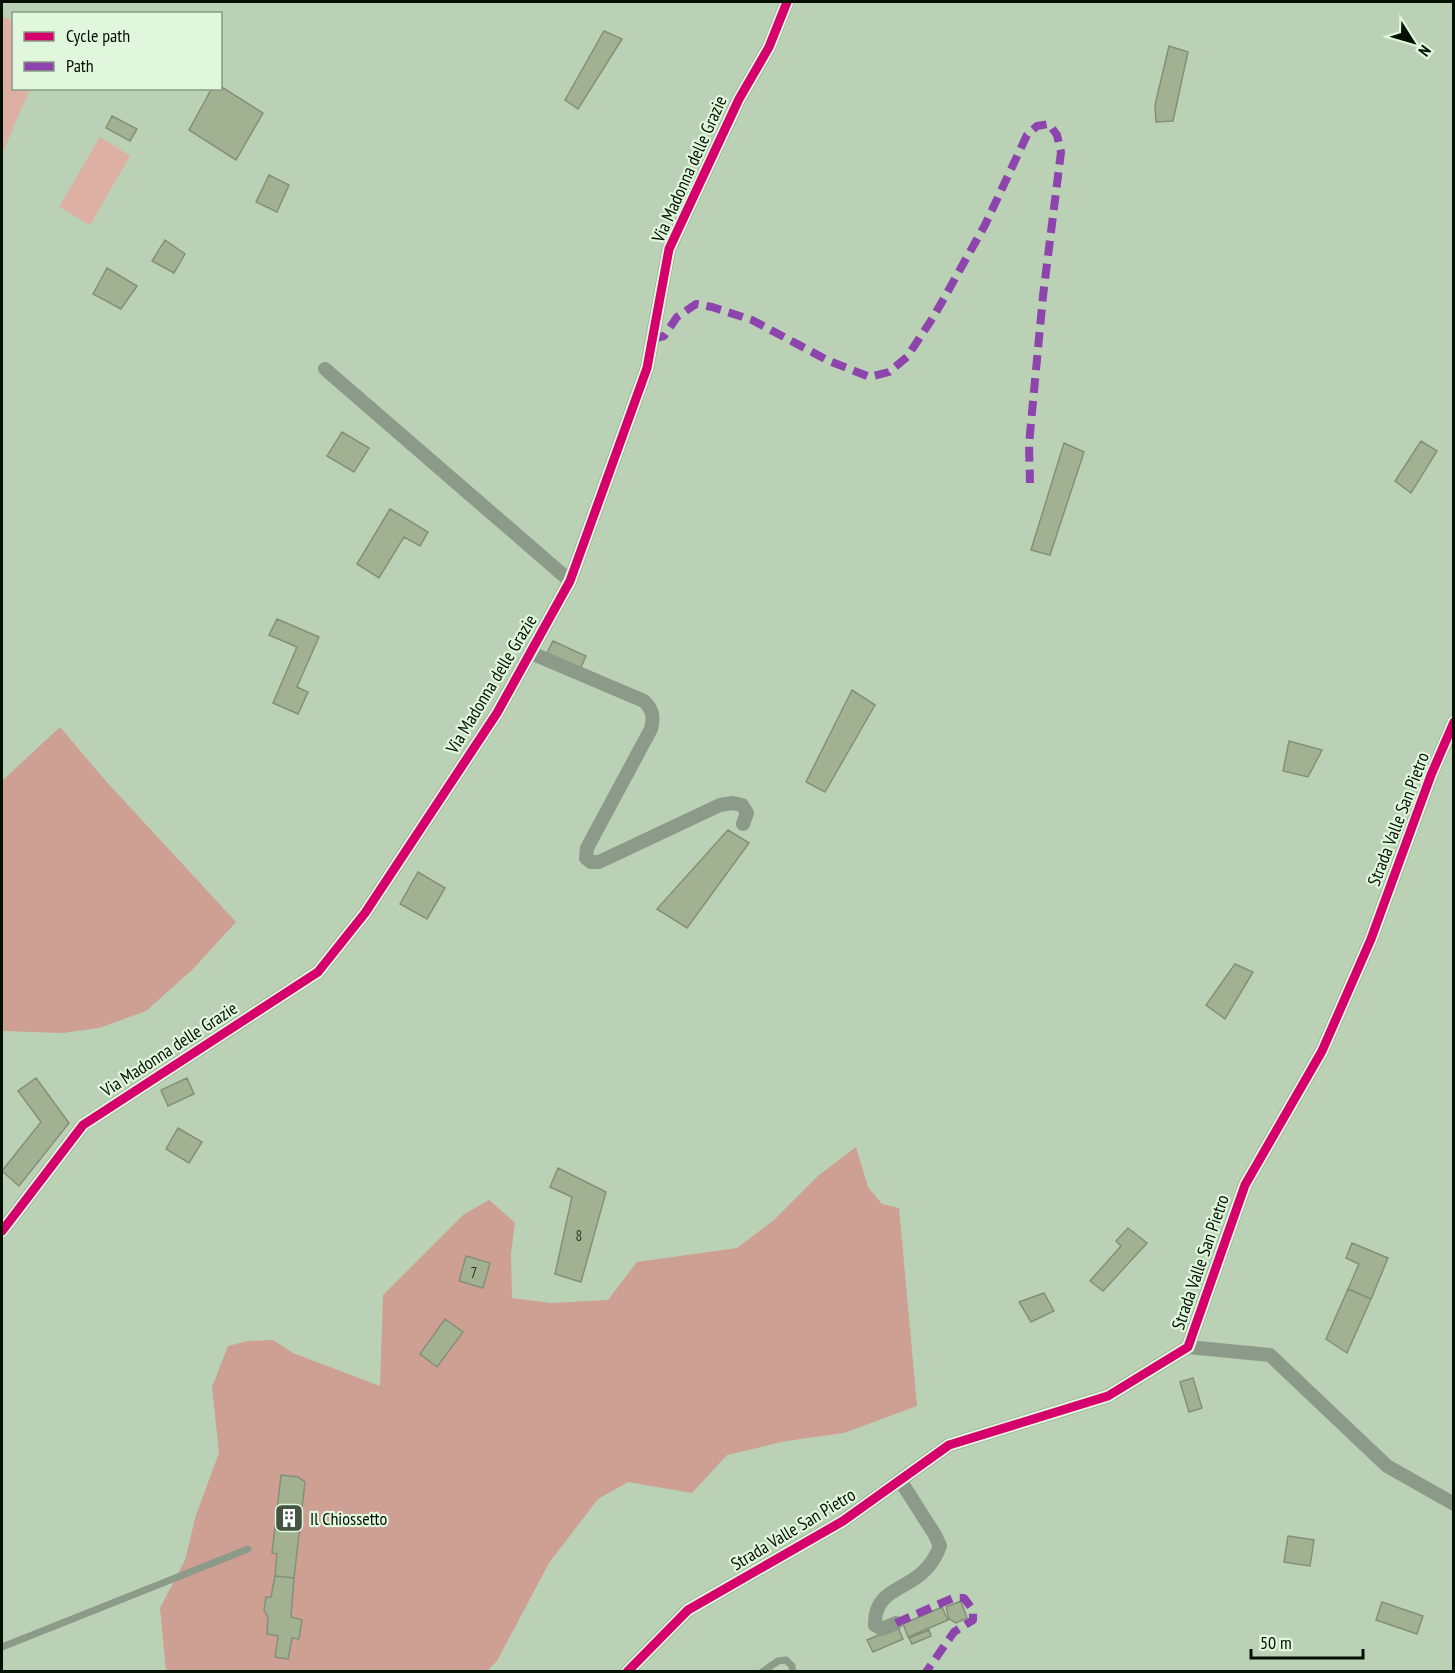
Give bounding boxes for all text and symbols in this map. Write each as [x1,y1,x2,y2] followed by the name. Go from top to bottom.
[12,12,222,90] legend
[1383,12,1443,72] north arrow
[66,24,130,47] text: Cycle path
[1414,42,1436,60] text: N
[66,54,94,77] text: Path
[646,92,732,247] street label: Via Madonna delle Grazie
[440,610,542,758] street label: Via Madonna delle Grazie
[1362,749,1434,889] street label: Strada Valle San Pietro
[96,996,242,1102] street label: Via Madonna delle Grazie
[1166,1191,1234,1333] street label: Strada Valle San Pietro
[576,1226,582,1245] house number: 8
[471,1263,477,1282] house number: 7
[726,1483,860,1575] street label: Strada Valle San Pietro
[273,1502,305,1534] building icon: Il Chiossetto
[310,1507,387,1530] place label: Il Chiossetto
[1251,1622,1364,1660] scale bar
[1260,1631,1292,1654] text: 50 m

